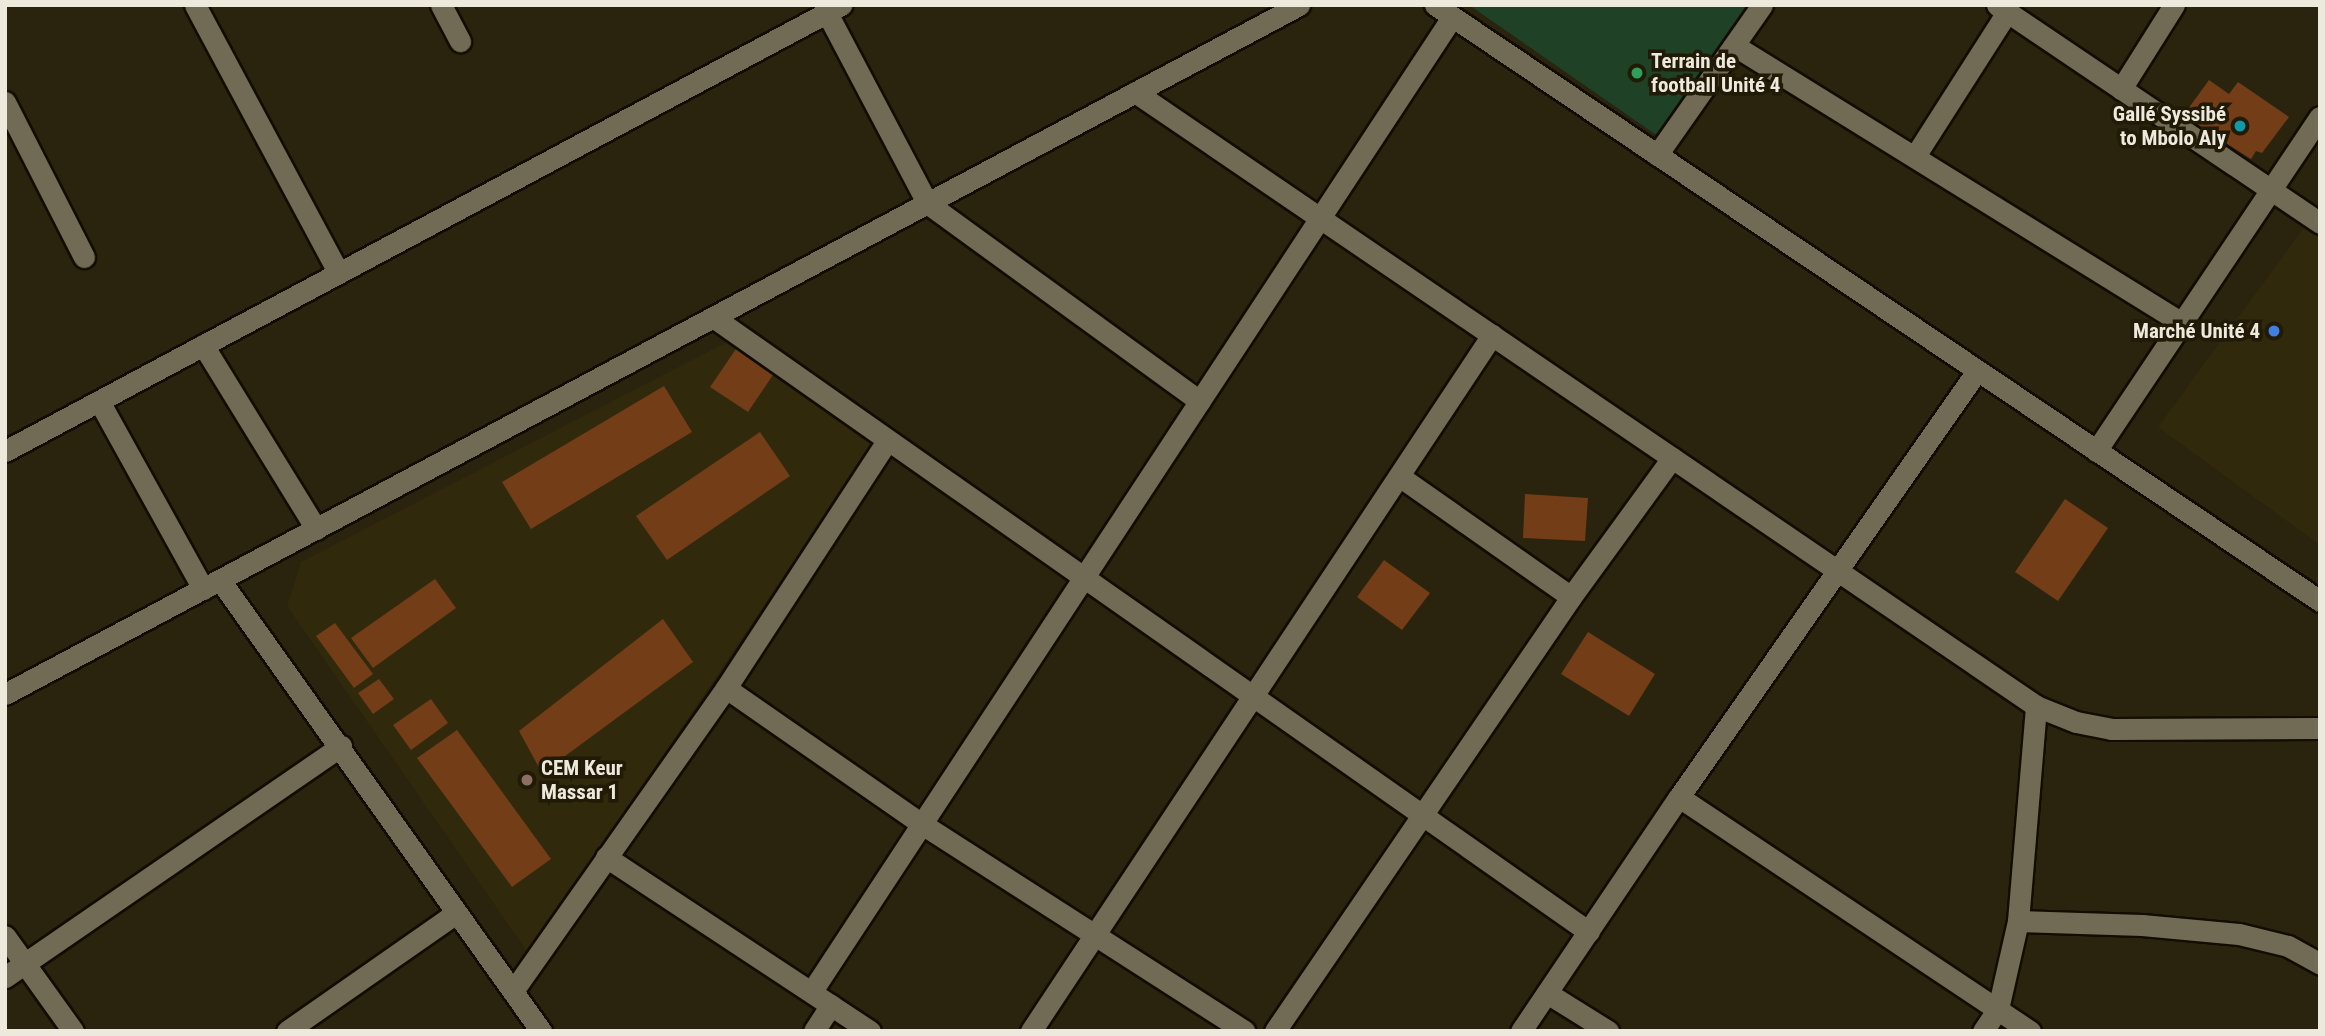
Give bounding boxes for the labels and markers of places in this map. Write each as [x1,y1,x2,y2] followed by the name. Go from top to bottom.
[1651,48,1780,98] place label: Terrain de football Unité 4
[1629,65,1645,81] marker: Terrain de football Unité 4
[2113,101,2226,151] place label: Gallé Syssibé to Mbolo Aly
[2232,118,2248,134] marker: Gallé Syssibé to Mbolo Aly
[2133,318,2260,344] place label: Marché Unité 4
[2266,323,2282,339] marker: Marché Unité 4
[541,755,623,805] place label: CEM Keur Massar 1
[519,772,535,788] marker: CEM Keur Massar 1

